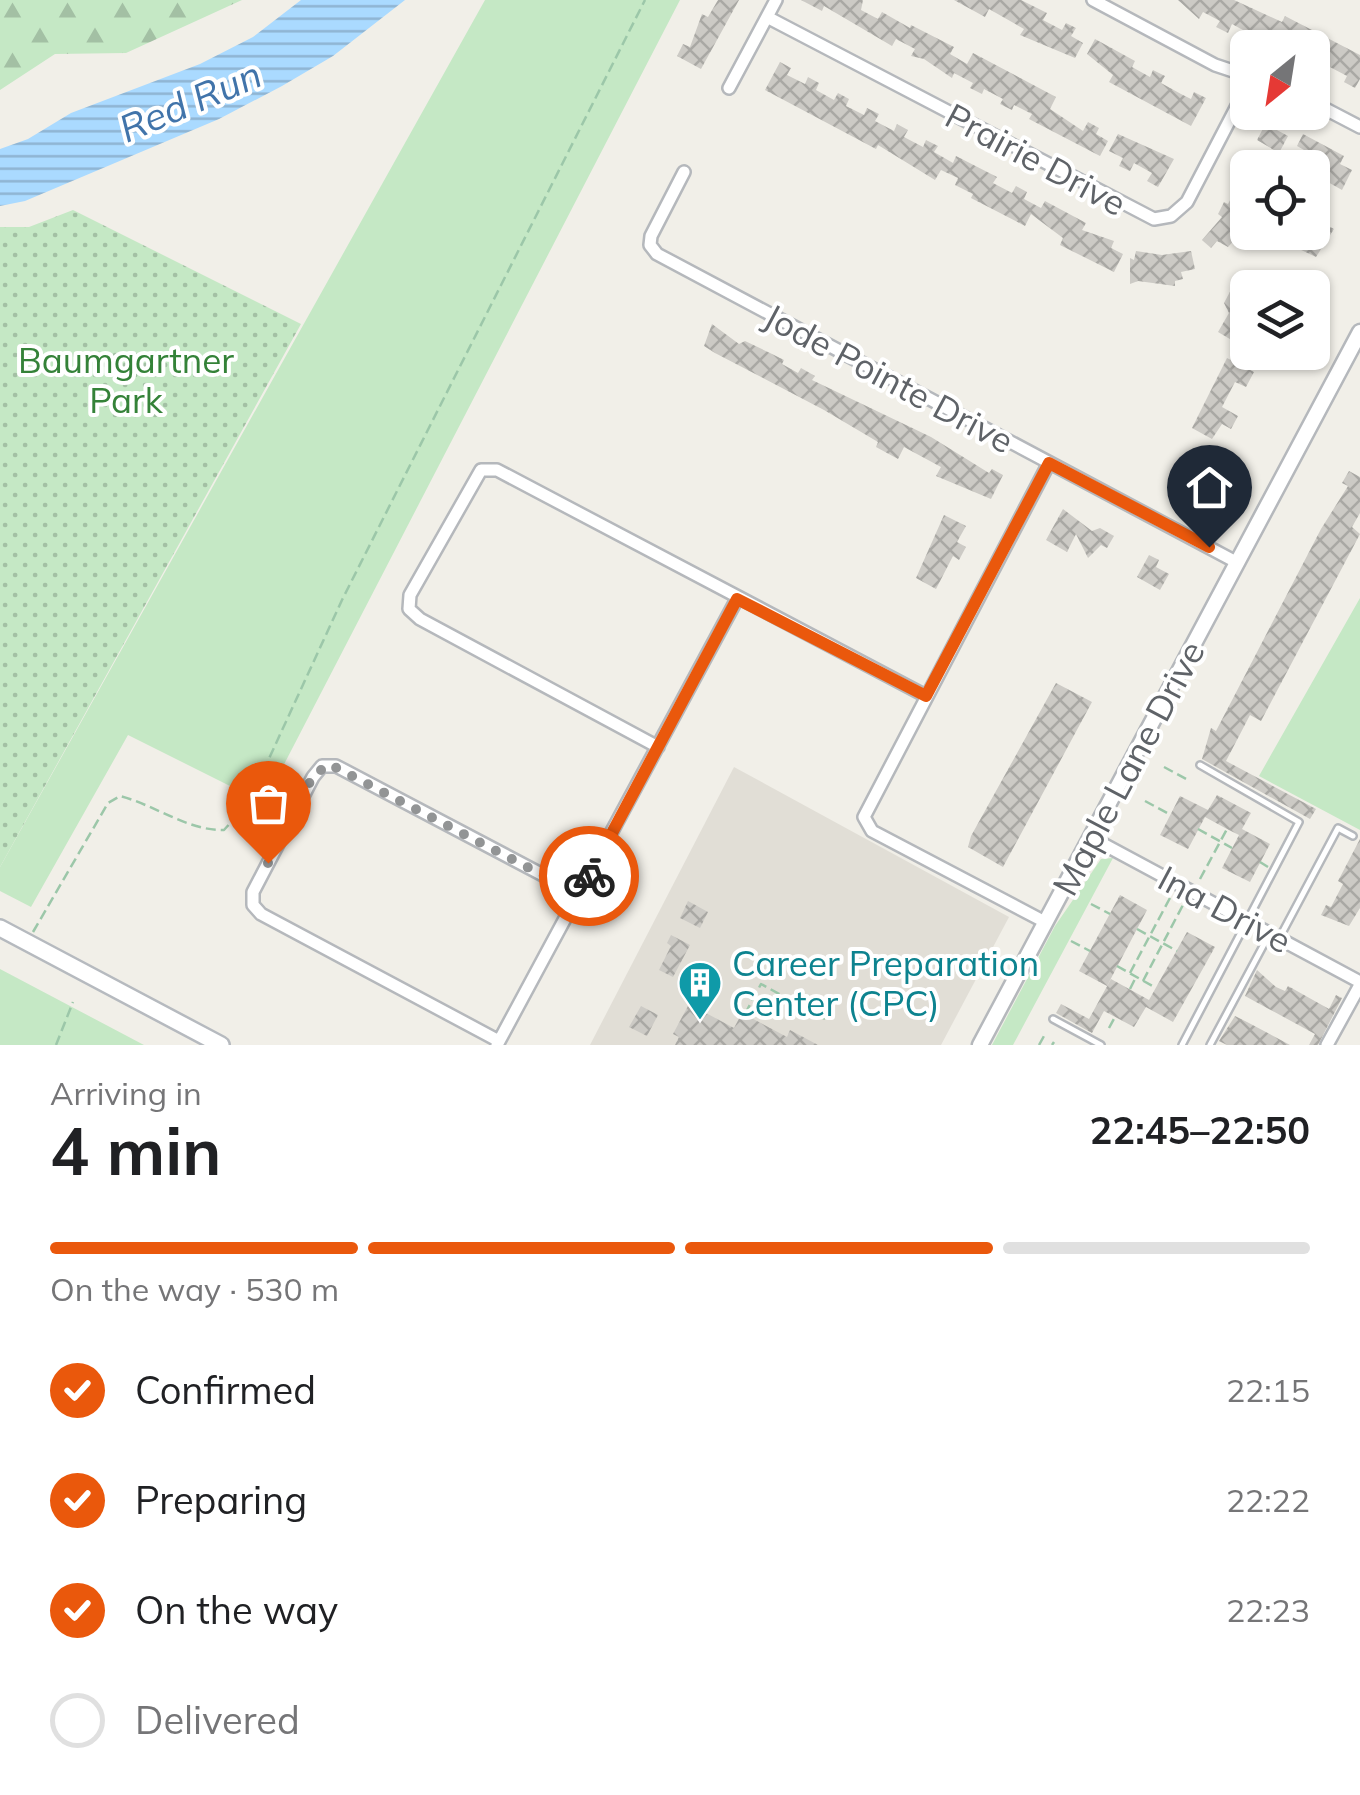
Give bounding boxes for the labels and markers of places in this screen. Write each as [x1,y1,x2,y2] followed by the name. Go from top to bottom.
[1167,445,1252,548] pin
[226,761,311,864] pin
[732,941,1039,1025] place label: Career Preparation Center (CPC)
[677,960,723,1021] building icon: Career Preparation Center (CPC)

